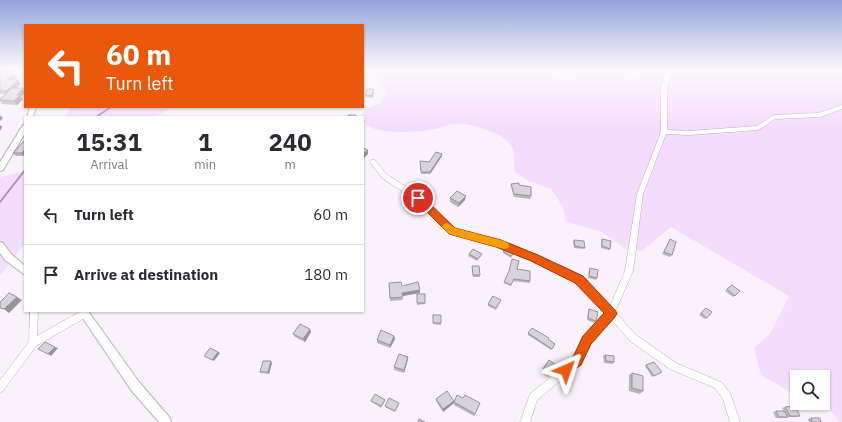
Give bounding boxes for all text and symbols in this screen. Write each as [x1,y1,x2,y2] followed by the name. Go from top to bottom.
[106,36,171,73] text: 60 m
[40,40,92,92] icon: left
[106,72,174,95] text: Turn left
[76,126,142,158] text: 15:31
[198,126,212,158] text: 1
[268,126,312,158] text: 240
[90,156,128,173] text: Arrival
[194,156,216,173] text: min
[284,156,296,173] text: m
[401,181,435,215] pin
[407,187,429,209] icon: arrive
[40,204,62,226] icon: left
[74,205,134,224] text: Turn left
[313,205,348,224] text: 60 m
[40,264,62,286] icon: arrive
[74,265,218,284] text: Arrive at destination
[304,265,348,284] text: 180 m
[545,349,587,391] position arrow
[790,370,830,410] map controls
[790,370,830,410] button: search

